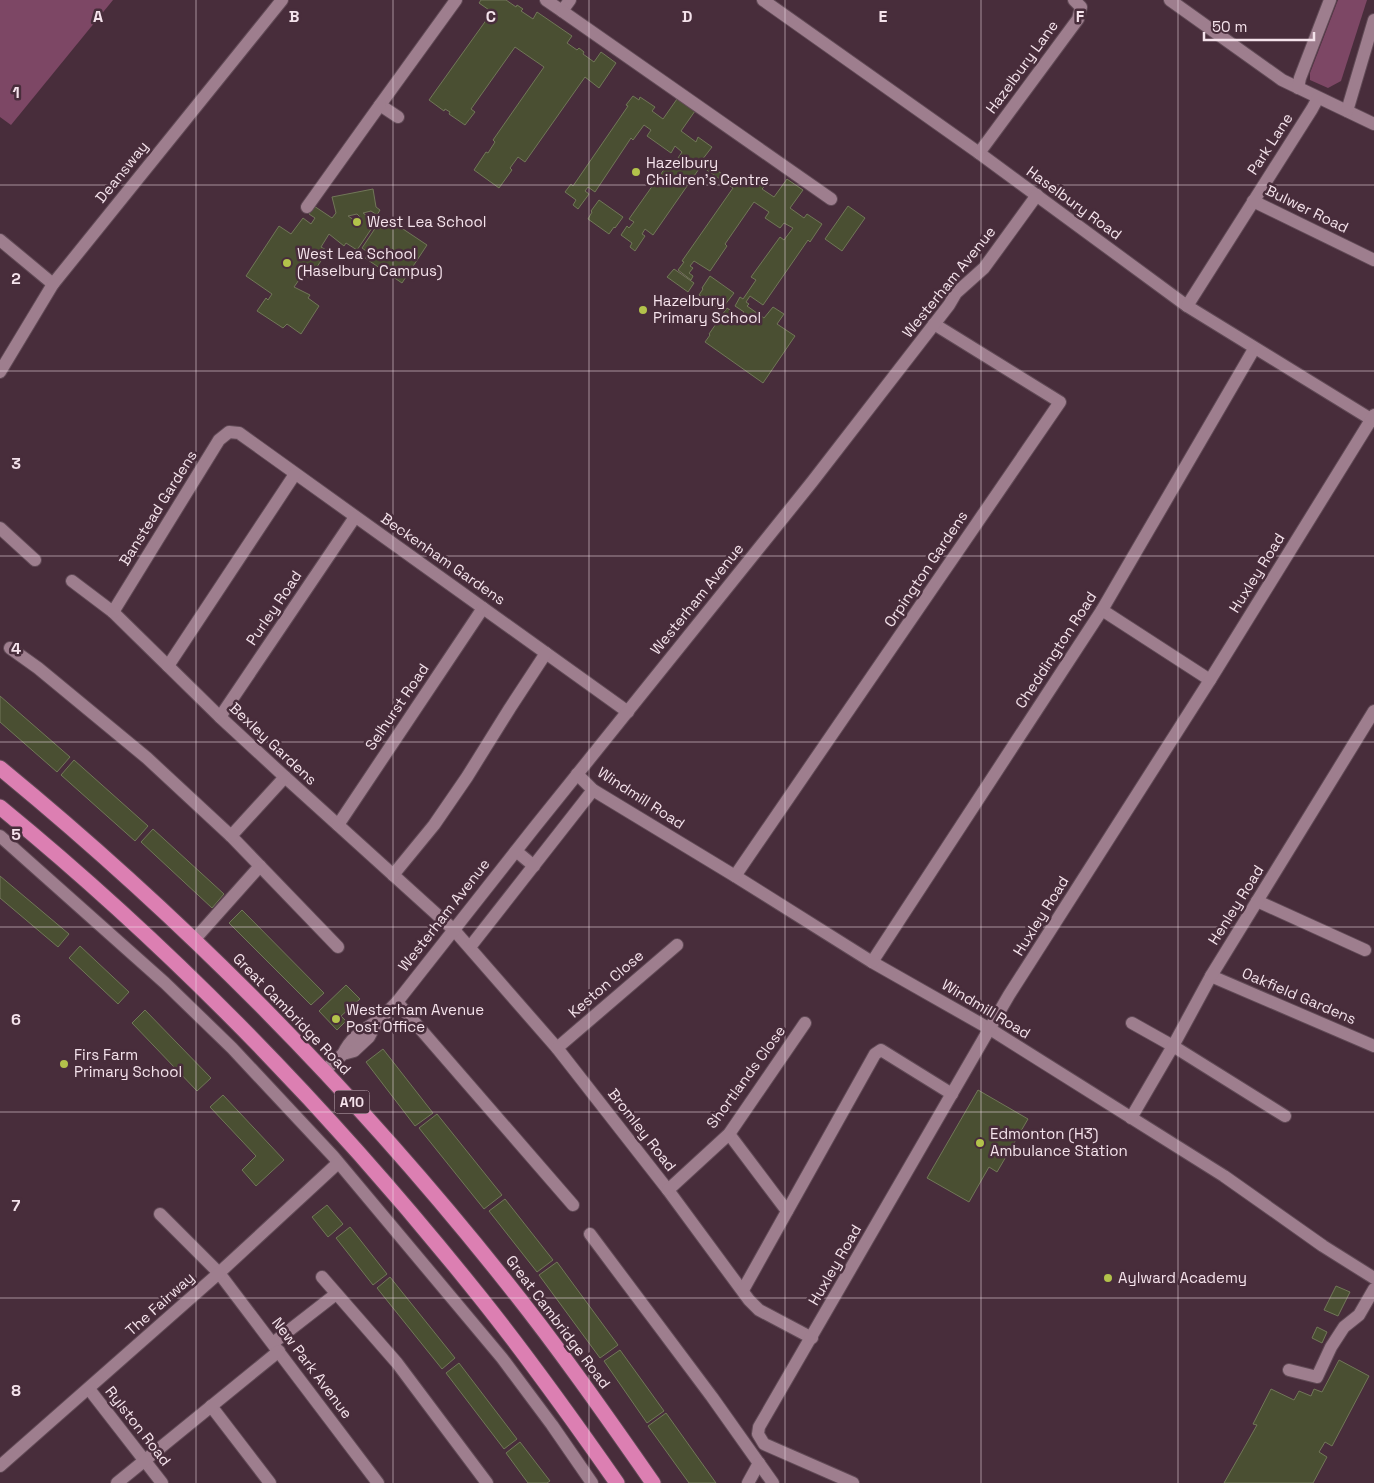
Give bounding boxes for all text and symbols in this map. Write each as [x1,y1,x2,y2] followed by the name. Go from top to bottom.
[93,6,103,27] text: A
[289,6,299,27] text: B
[486,6,496,27] text: C
[682,6,692,27] text: D
[879,6,888,27] text: E
[1076,6,1085,27] text: F
[1204,10,1314,42] scale bar
[981,16,1062,117] street label: Hazelbury Lane
[1212,17,1247,36] text: 50 m
[12,82,20,103] text: 1
[1243,109,1297,178] street label: Park Lane
[91,137,152,206] street label: Deansway
[646,153,769,189] place label: Hazelbury Children's Centre
[1023,162,1126,244] street label: Haselbury Road
[630,166,642,178] marker: Hazelbury Children's Centre
[1263,180,1352,237] street label: Bulwer Road
[367,212,486,231] place label: West Lea School
[351,216,363,228] marker: West Lea School
[898,222,1000,341] street label: Westerham Avenue
[297,244,443,281] place label: West Lea School (Haselbury Campus)
[281,257,293,269] marker: West Lea School (Haselbury Campus)
[11,268,21,289] text: 2
[653,291,761,327] place label: Hazelbury Primary School
[637,304,649,316] marker: Hazelbury Primary School
[114,446,201,569] street label: Banstead Gardens
[11,453,21,474] text: 3
[880,507,972,631] street label: Orpington Gardens
[377,508,509,609] street label: Beckenham Gardens
[1225,529,1289,616] street label: Huxley Road
[646,539,748,658] street label: Westerham Avenue
[242,567,306,649] street label: Purley Road
[1011,588,1100,712] street label: Cheddington Road
[11,638,21,659] text: 4
[361,660,433,754] street label: Selhurst Road
[226,698,321,789] street label: Bexley Gardens
[594,762,688,833] street label: Windmill Road
[11,824,21,845] text: 5
[394,854,494,975] street label: Westerham Avenue
[1204,861,1268,948] street label: Henley Road
[1009,872,1073,959] street label: Huxley Road
[564,946,647,1022] street label: Keston Close
[229,949,355,1079] street label: Great Cambridge Road
[1239,963,1359,1028] street label: Oakfield Gardens
[938,975,1034,1043] street label: Windmill Road
[346,1000,484,1036] place label: Westerham Avenue Post Office
[11,1009,21,1030] text: 6
[330,1013,342,1025] marker: Westerham Avenue Post Office
[702,1021,789,1132] street label: Shortlands Close
[74,1045,182,1081] place label: Firs Farm Primary School
[58,1058,70,1070] marker: Firs Farm Primary School
[604,1084,681,1175] street label: Bromley Road
[334,1090,370,1114] road number: A10
[990,1124,1128,1160] place label: Edmonton (H3) Ambulance Station
[974,1137,986,1149] marker: Edmonton (H3) Ambulance Station
[12,1195,21,1216] text: 7
[804,1221,865,1309] street label: Huxley Road
[502,1251,615,1392] street label: Great Cambridge Road
[121,1268,198,1340] street label: The Fairway
[1118,1268,1247,1287] place label: Aylward Academy
[1102,1272,1114,1284] marker: Aylward Academy
[268,1313,357,1422] street label: New Park Avenue
[11,1380,21,1401] text: 8
[101,1382,175,1469] street label: Rylston Road

